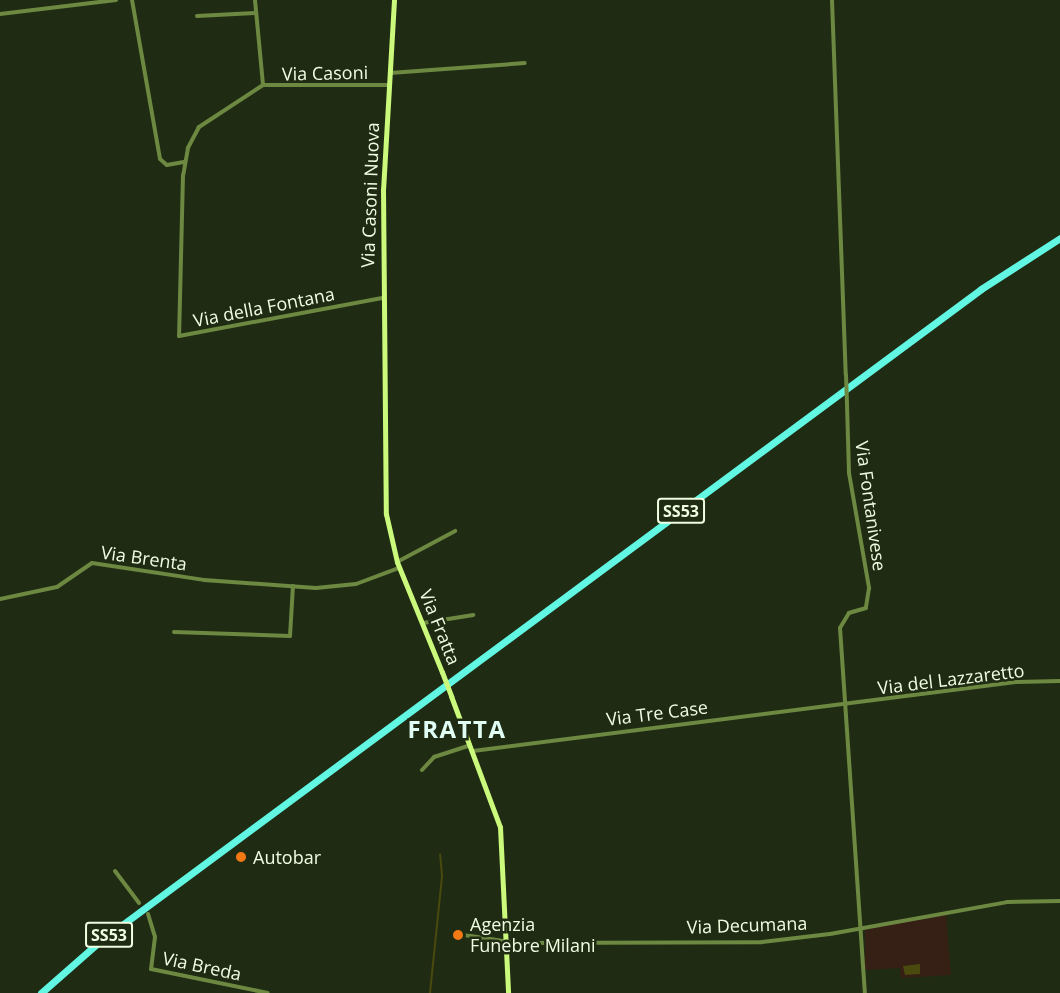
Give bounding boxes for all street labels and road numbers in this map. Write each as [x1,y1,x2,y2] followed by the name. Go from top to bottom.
[282,61,368,85] street label: Via Casoni
[357,122,383,268] street label: Via Casoni Nuova
[192,283,336,331] street label: Via della Fontana
[851,440,891,572] street label: Via Fontanivese
[657,498,705,524] road number: SS53
[100,541,188,575] street label: Via Brenta
[415,586,465,668] street label: Via Fratta
[876,659,1026,699] street label: Via del Lazzaretto
[605,696,709,730] street label: Via Tre Case
[686,912,808,938] street label: Via Decumana
[85,922,133,948] road number: SS53
[161,947,243,985] street label: Via Breda

